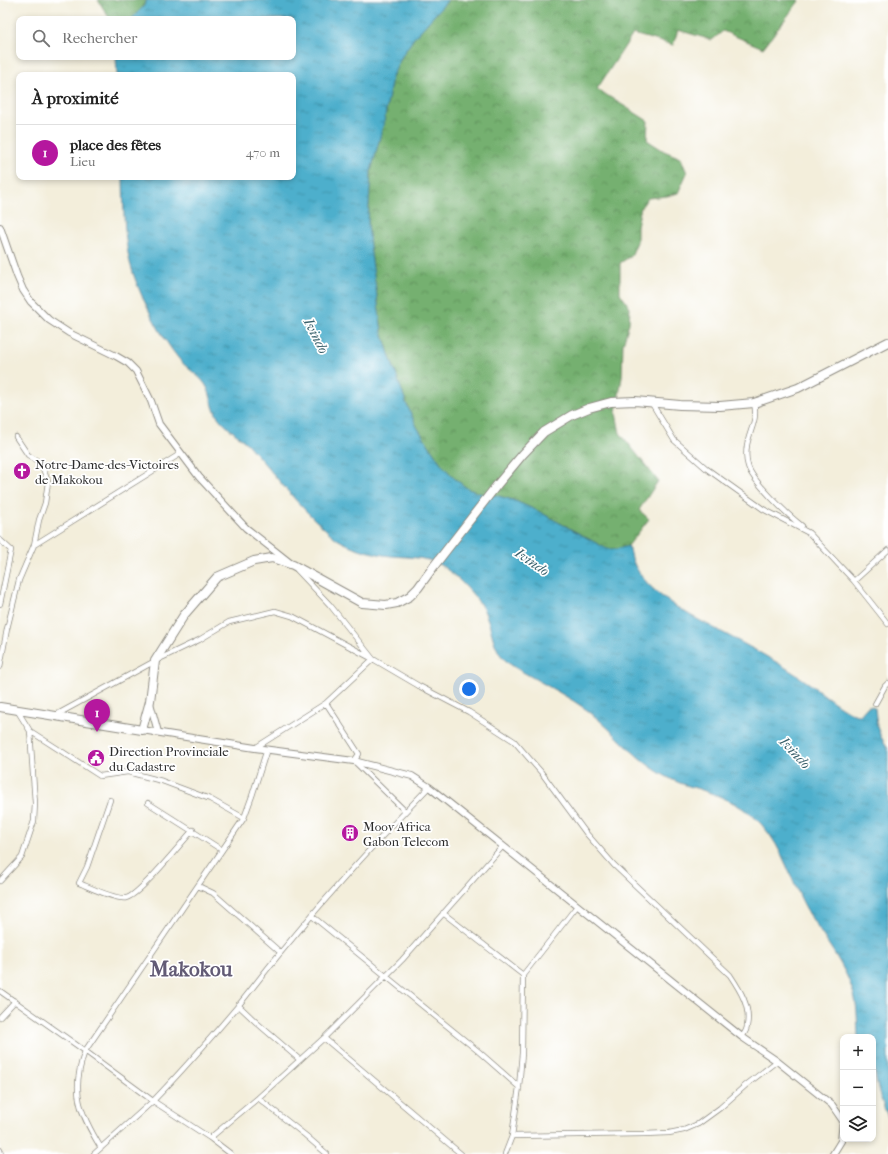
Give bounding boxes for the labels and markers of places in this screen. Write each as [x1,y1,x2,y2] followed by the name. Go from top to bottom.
[35,457,179,487] place label: Notre-Dame-des-Victoires de Makokou
[12,461,32,481] church icon: Notre-Dame-des-Victoires de Makokou
[84,699,110,732] pin: 1
[109,744,229,774] place label: Direction Provinciale du Cadastre
[86,748,106,768] public building icon: Direction Provinciale du Cadastre
[363,819,449,849] place label: Moov Africa Gabon Telecom
[340,823,360,843] building icon: Moov Africa Gabon Telecom

